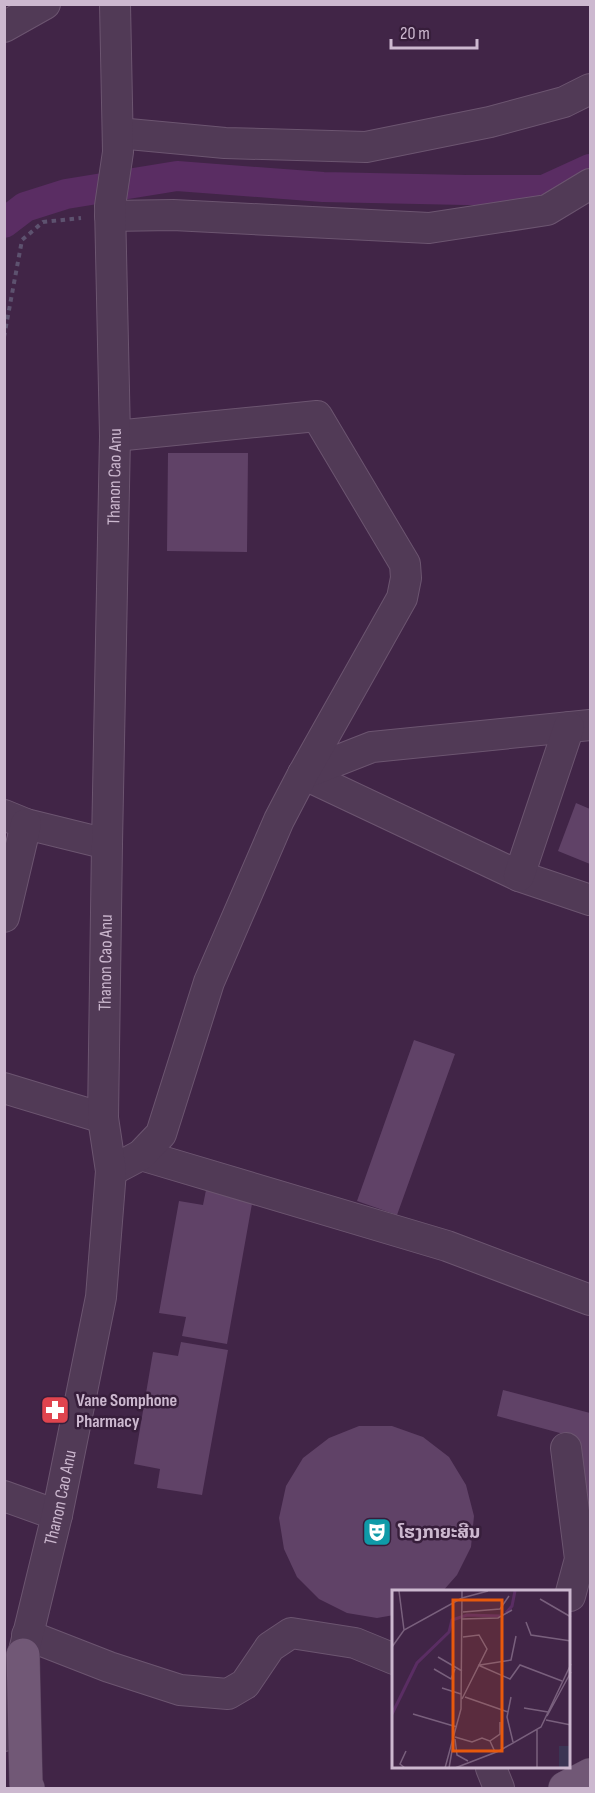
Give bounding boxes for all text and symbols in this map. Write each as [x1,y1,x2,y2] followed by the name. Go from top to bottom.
[391,12,476,50] scale bar
[400,23,430,44] text: 20 m
[103,428,125,525] street label: Thanon Cao Anu
[94,914,116,1011] street label: Thanon Cao Anu
[76,1390,177,1432] place label: Vane Somphone Pharmacy
[39,1394,71,1426] pharmacy icon: Vane Somphone Pharmacy
[40,1448,80,1547] street label: Thanon Cao Anu
[361,1516,393,1548] theatre icon: ໂຮງກາຍະສີນ
[397,1522,480,1543] place label: ໂຮງກາຍະສີນ
[392,1590,571,1769] inset map

